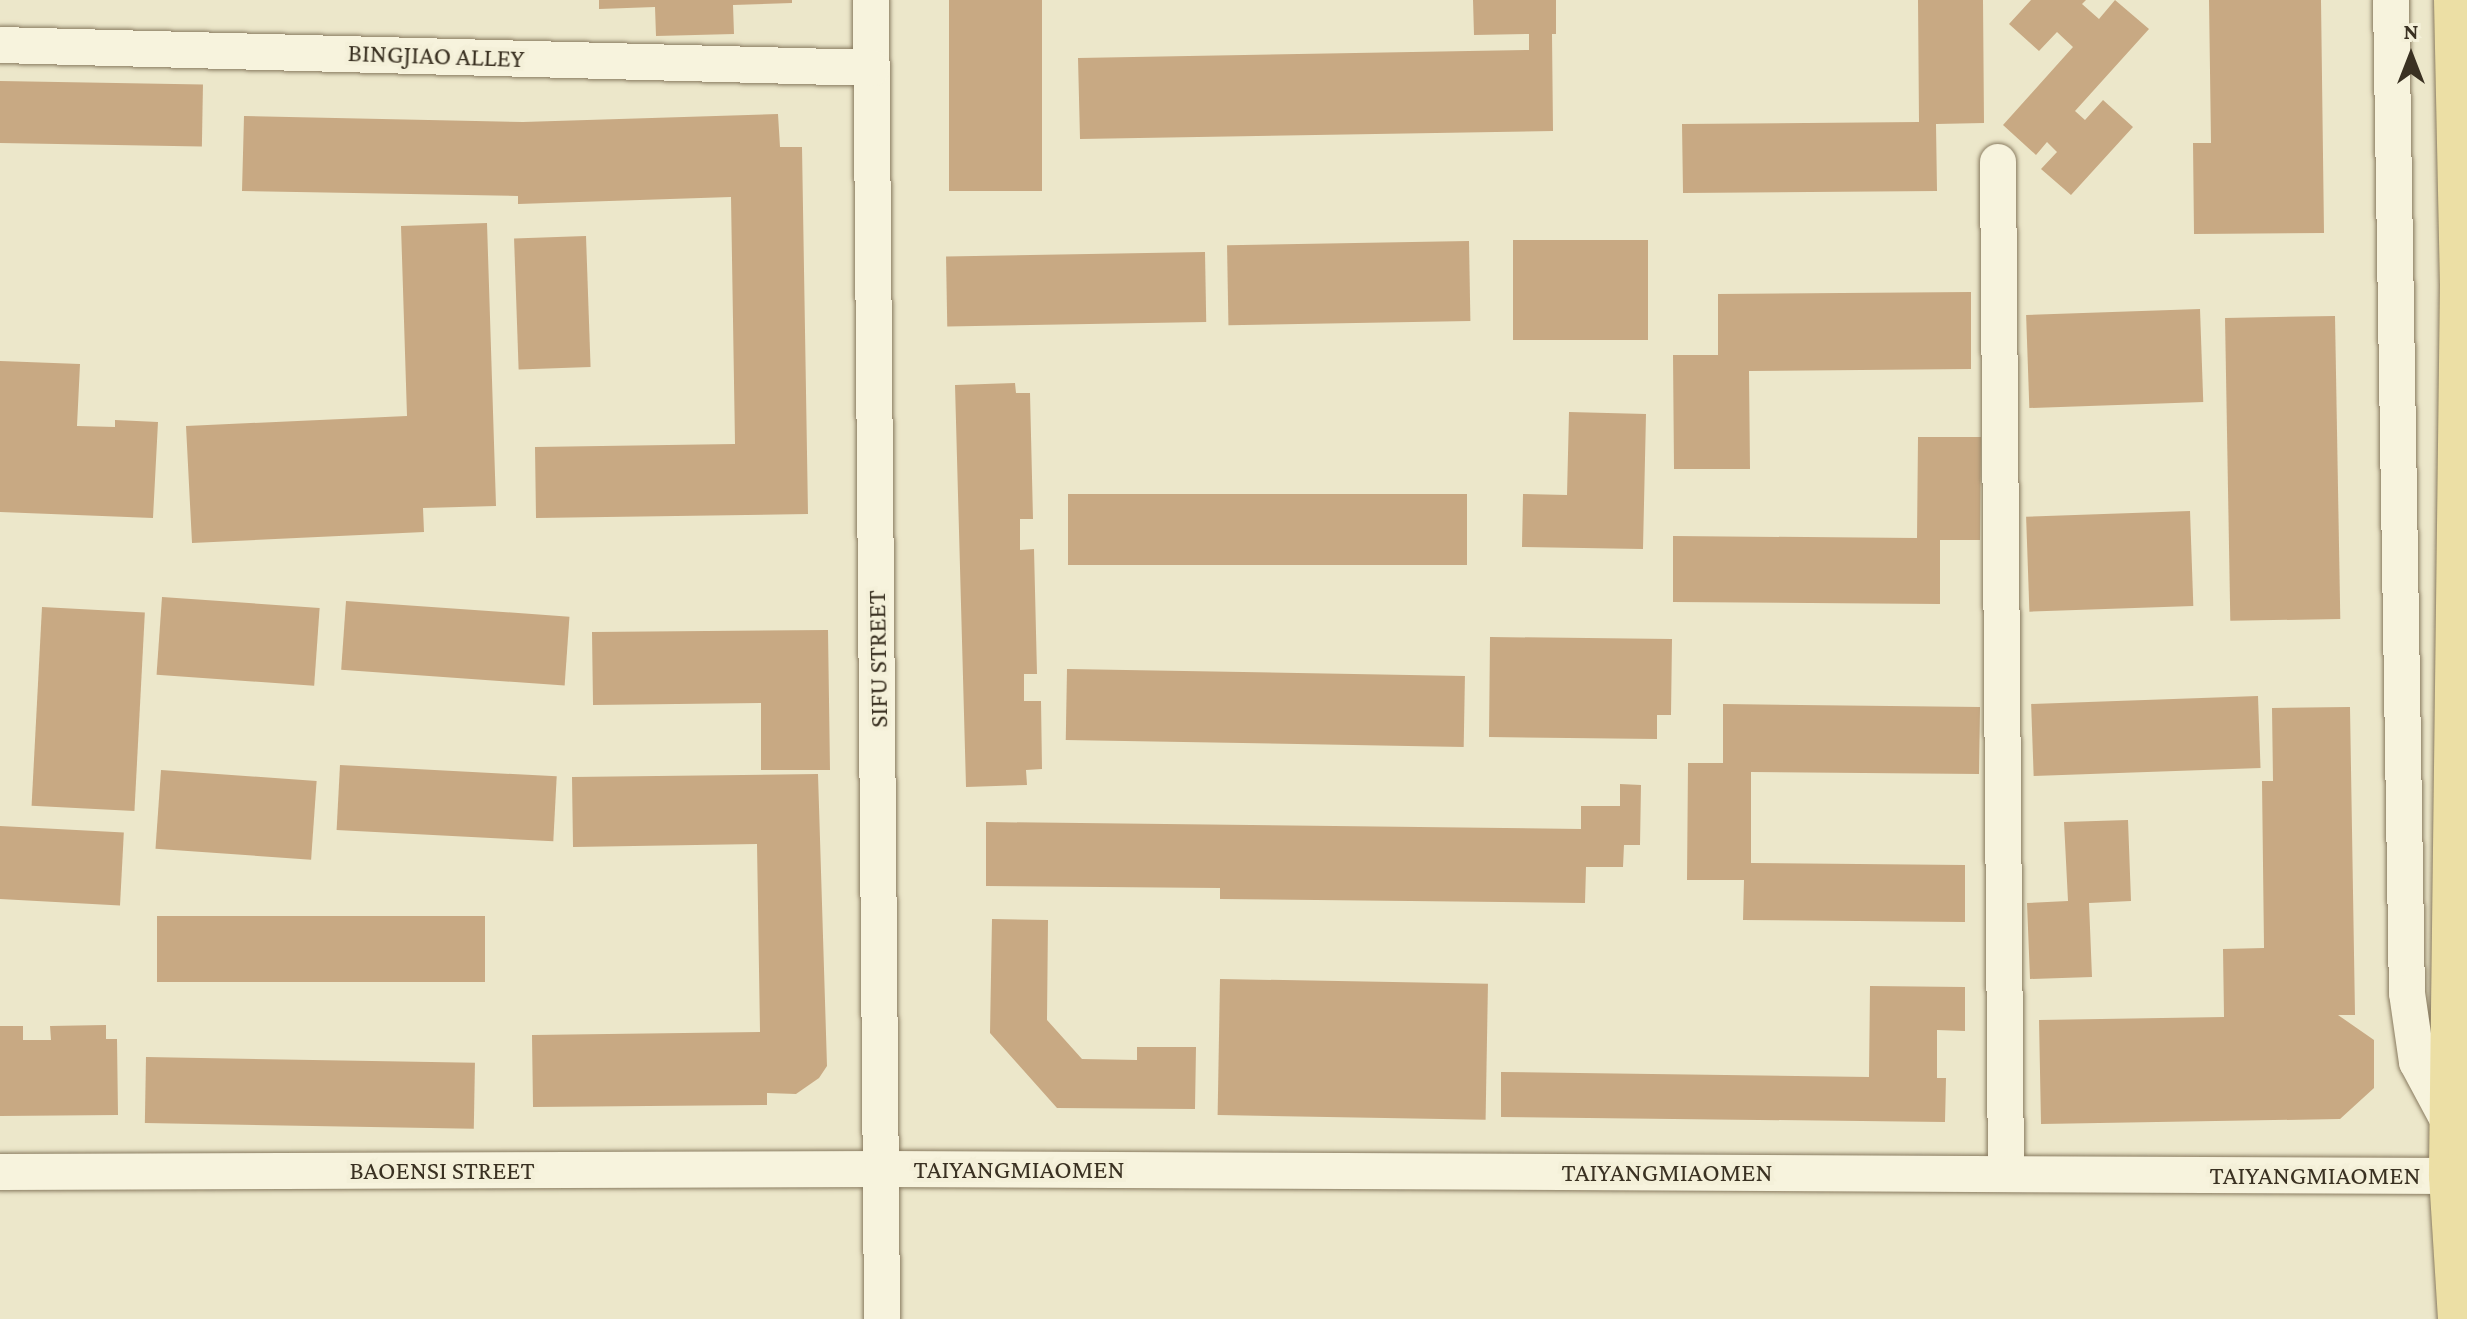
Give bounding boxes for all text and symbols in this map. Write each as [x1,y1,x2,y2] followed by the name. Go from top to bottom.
[2371,16,2451,96] north arrow
[2404,19,2419,44] text: N
[347,37,525,75] street label: BINGJIAO ALLEY
[861,590,895,728] street label: SIFU STREET
[913,1154,1125,1186] street label: TAIYANGMIAOMEN
[349,1155,535,1187] street label: BAOENSI STREET
[1561,1157,1773,1189] street label: TAIYANGMIAOMEN
[2209,1160,2421,1192] street label: TAIYANGMIAOMEN

